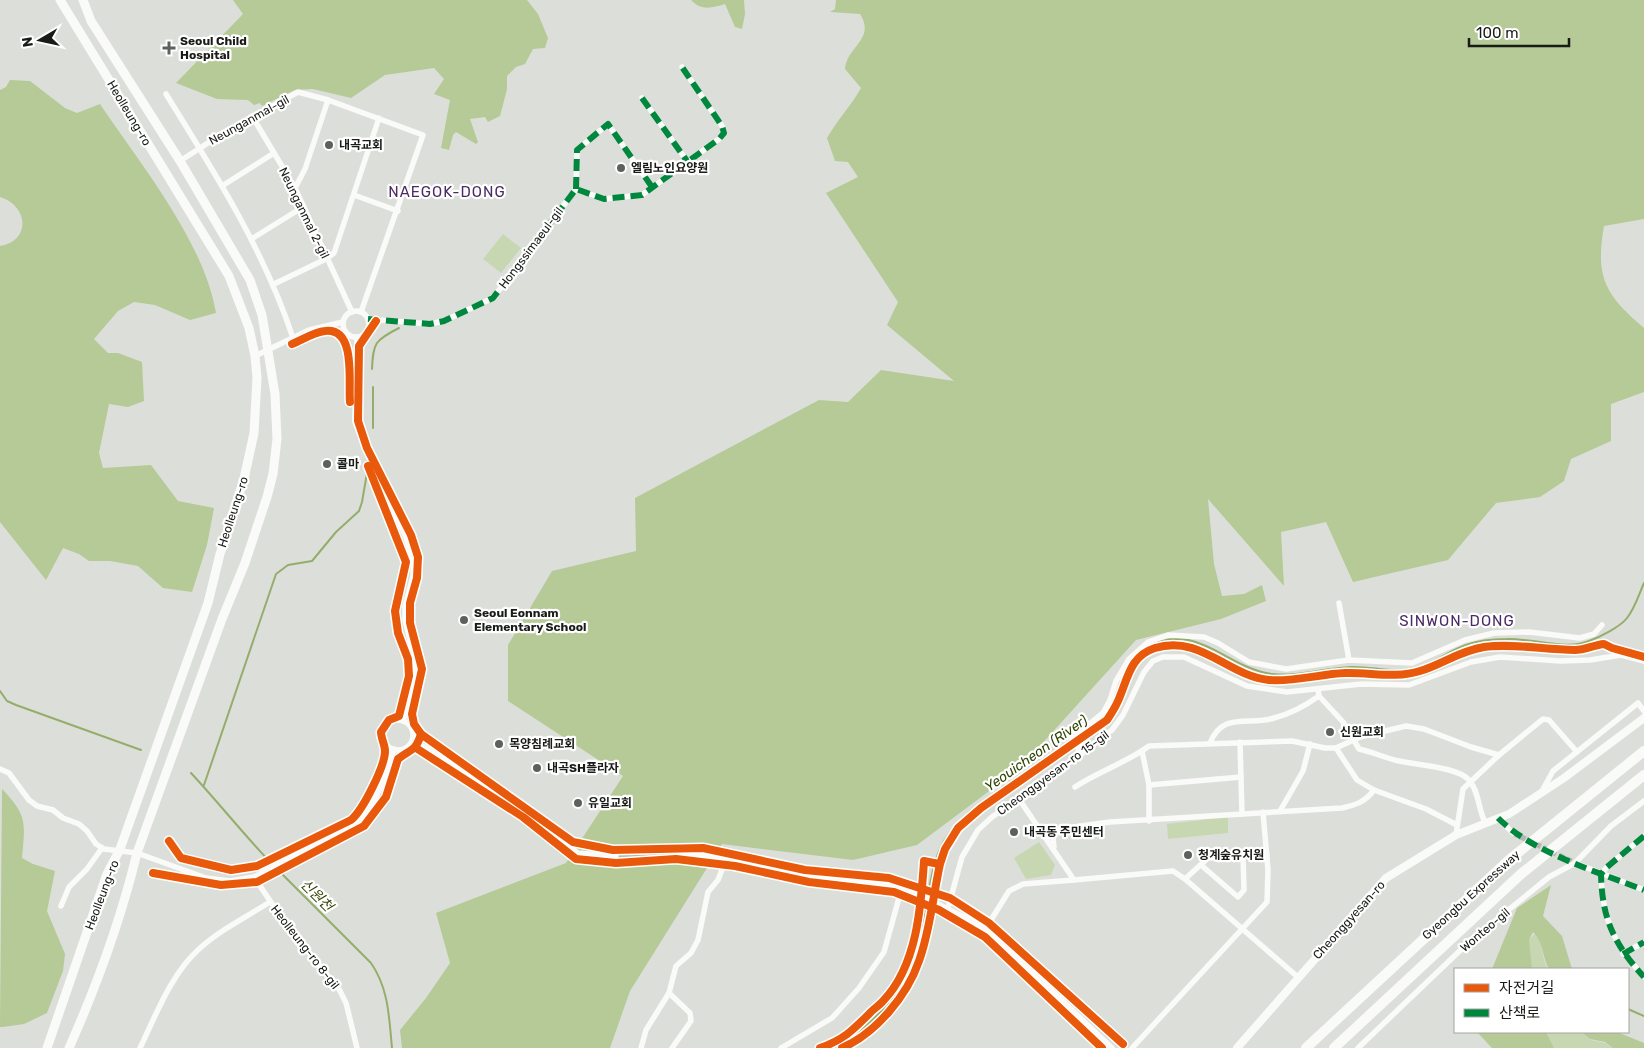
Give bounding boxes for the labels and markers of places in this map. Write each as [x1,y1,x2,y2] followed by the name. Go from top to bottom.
[180,34,247,62] place label: Seoul Child Hospital
[162,41,176,55] marker: Seoul Child Hospital
[339,138,383,152] place label: 내곡교회
[323,139,335,151] marker: 내곡교회
[631,161,708,175] place label: 엘림노인요양원
[615,162,627,174] marker: 엘림노인요양원
[337,457,359,471] place label: 콜마
[321,458,333,470] marker: 콜마
[474,606,586,634] place label: Seoul Eonnam Elementary School
[458,614,470,626] marker: Seoul Eonnam Elementary School
[1340,725,1384,739] place label: 신원교회
[1324,726,1336,738] marker: 신원교회
[509,737,575,751] place label: 목양침례교회
[493,738,505,750] marker: 목양침례교회
[547,761,619,775] place label: 내곡SH플라자
[531,762,543,774] marker: 내곡SH플라자
[588,796,632,810] place label: 유일교회
[572,797,584,809] marker: 유일교회
[1024,825,1104,839] place label: 내곡동 주민센터
[1008,826,1020,838] marker: 내곡동 주민센터
[1198,848,1264,862] place label: 청계숲유치원
[1182,849,1194,861] marker: 청계숲유치원

